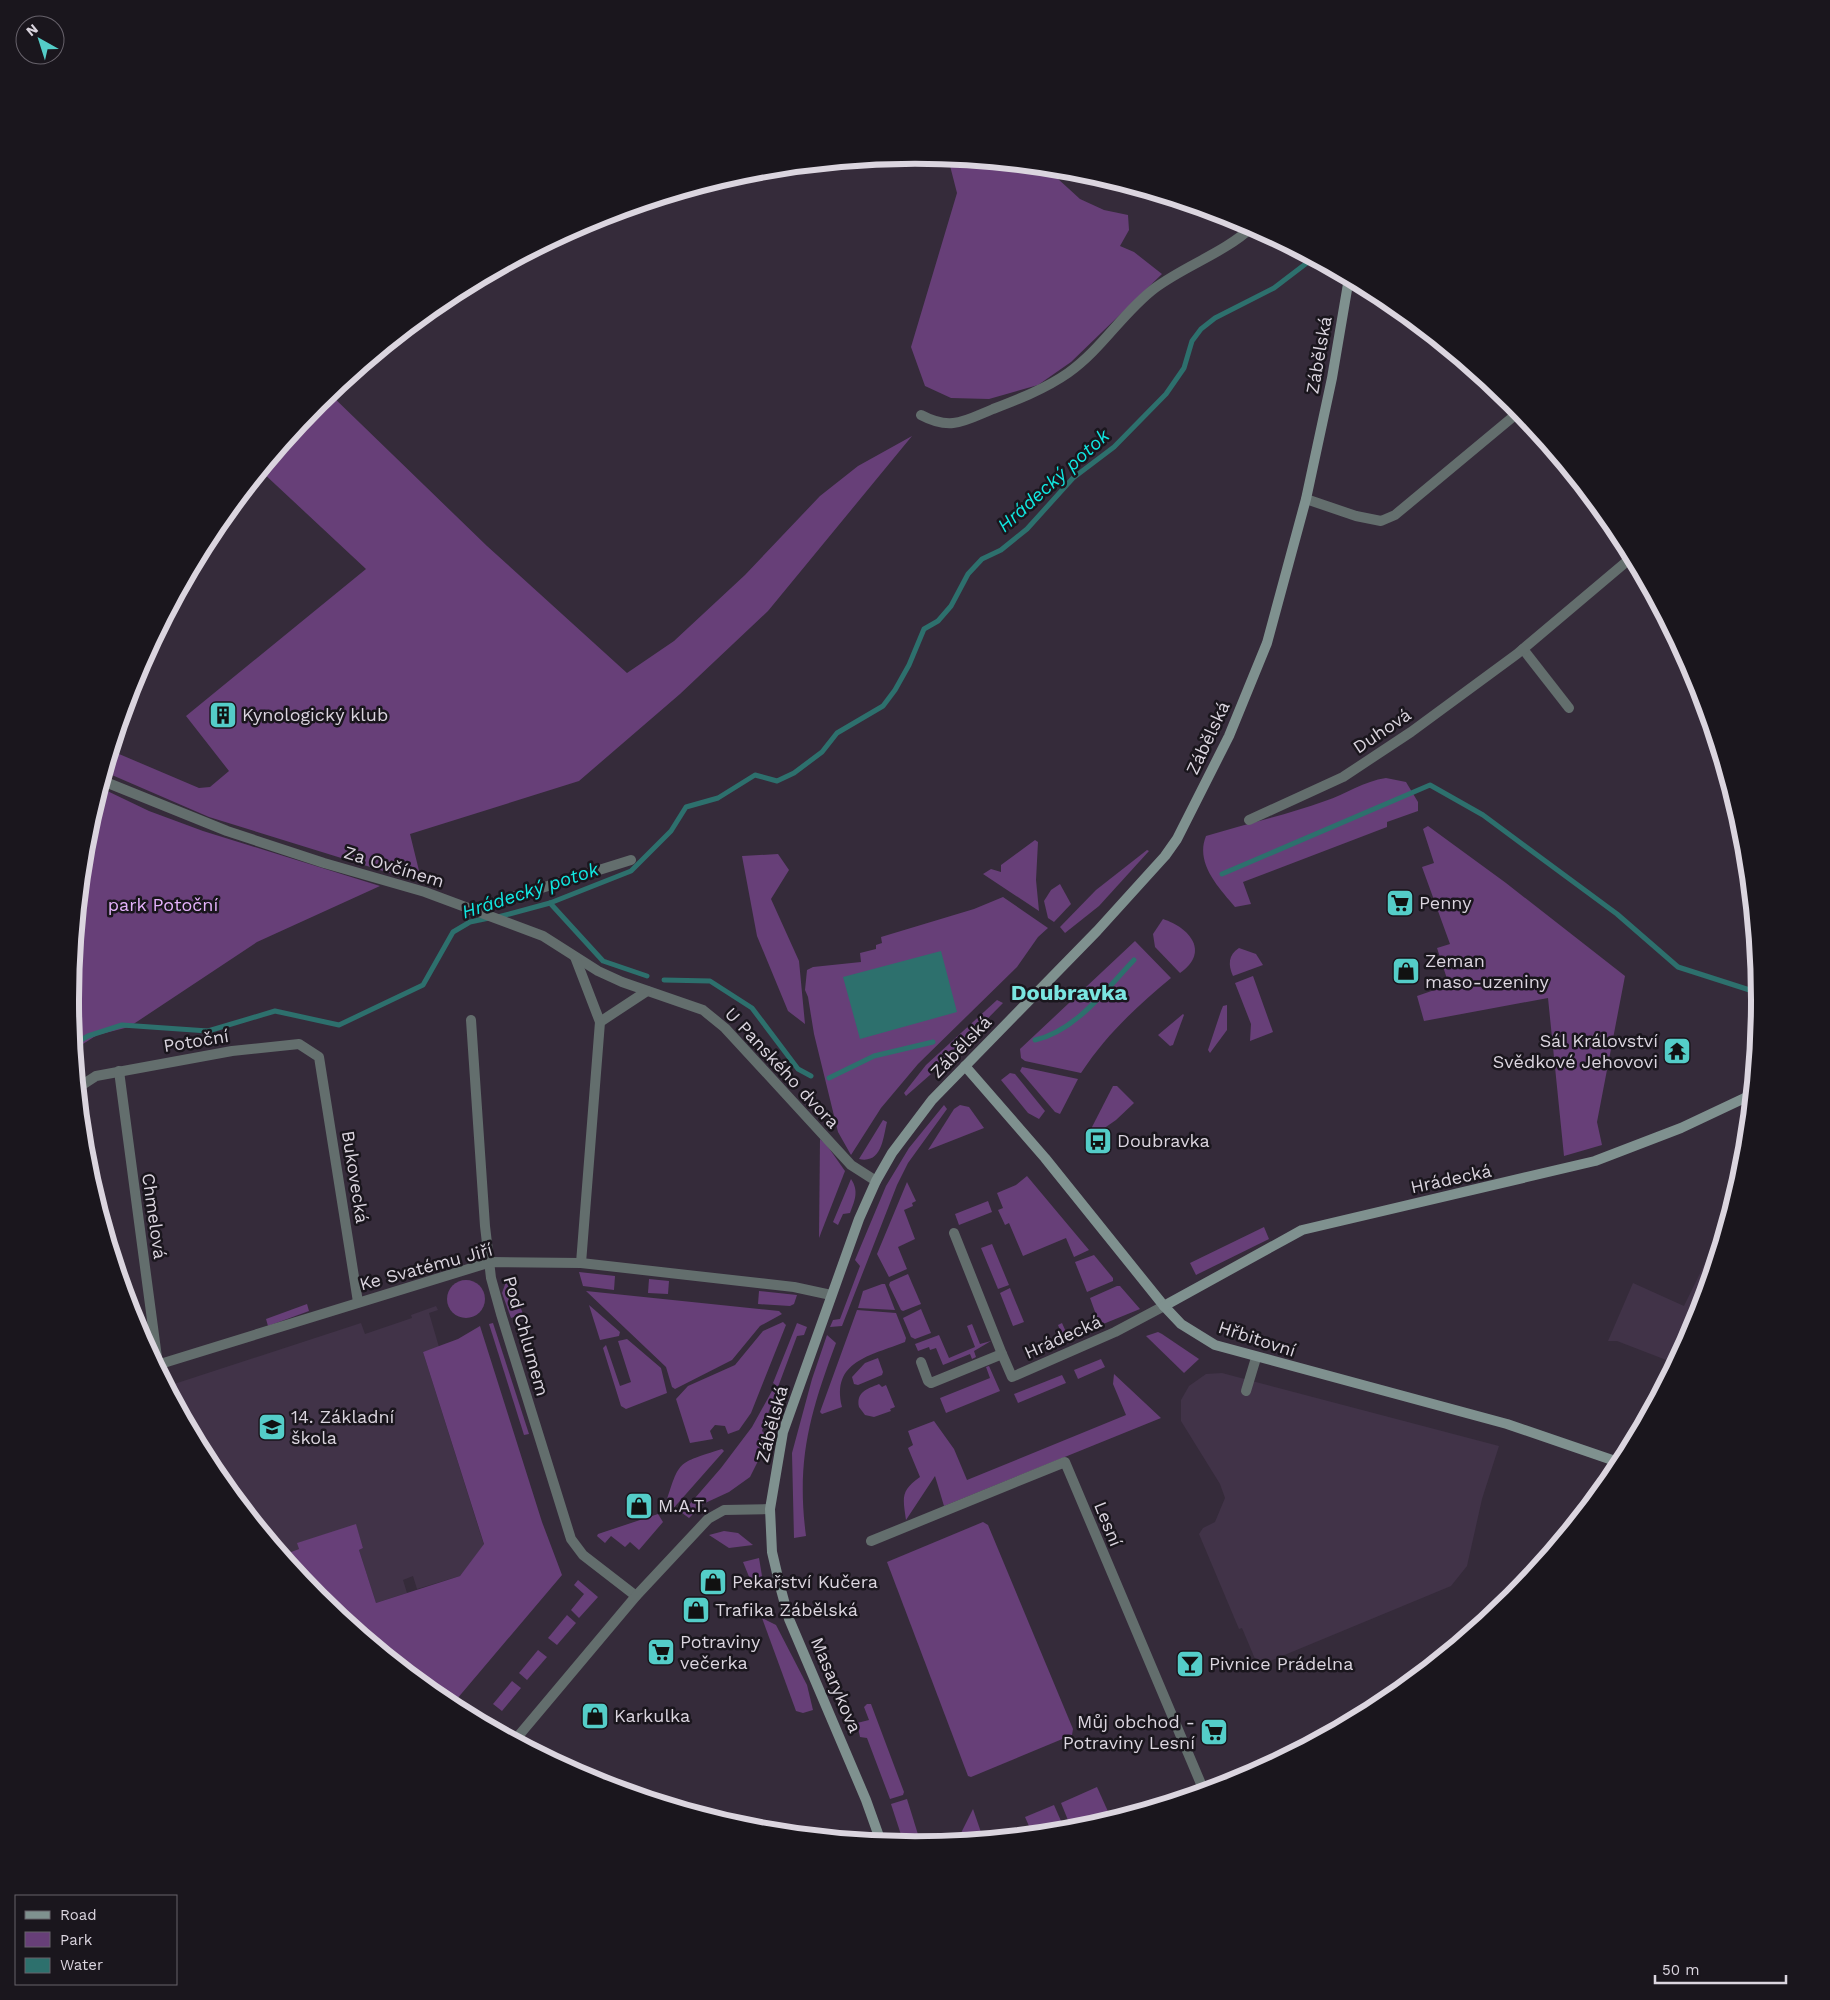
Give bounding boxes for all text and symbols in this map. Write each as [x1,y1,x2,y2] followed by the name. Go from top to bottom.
[15,15,65,65] north arrow
[23,20,41,39] text: N
[1301,314,1336,395] street label: Zábělská
[993,424,1115,537] water label: Hrádecký potok
[1181,698,1234,778] street label: Zábělská
[208,700,238,730] building icon: Kynologický klub
[242,704,388,725] place label: Kynologický klub
[1349,704,1415,758] street label: Duhová
[342,841,447,892] street label: Za Ovčínem
[459,857,602,923] water label: Hrádecký potok
[1385,888,1415,918] supermarket icon: Penny
[1419,892,1472,913] place label: Penny
[108,894,218,915] park label: park Potoční
[1425,950,1550,992] place label: Zeman maso-uzeniny
[1391,956,1421,986] shop icon: Zeman maso-uzeniny
[1011,980,1128,1005] district label: Doubravka
[721,1003,844,1133] street label: U Panského dvora
[926,1011,995,1082] street label: Zábělská
[162,1025,230,1056] street label: Potoční
[1493,1030,1658,1072] place label: Sál Království Svědkové Jehovovi
[1662,1036,1692,1066] temple icon: Sál Království Svědkové Jehovovi
[1083,1126,1113,1156] bus stop icon: Doubravka
[338,1129,373,1225] street label: Bukovecká
[1117,1130,1210,1151] place label: Doubravka
[1408,1160,1493,1197] street label: Hrádecká
[138,1172,171,1260] street label: Chmelová
[357,1239,495,1294] street label: Ke Svatému Jiří
[499,1273,554,1398] street label: Pod Chlumem
[1021,1310,1105,1363] street label: Hrádecká
[1216,1316,1299,1361] street label: Hřbitovní
[751,1383,792,1464] street label: Zábělská
[291,1406,395,1448] place label: 14. Základní škola
[257,1412,287,1442] school or university icon: 14. Základní škola
[624,1491,654,1521] shop icon: M.A.T.
[658,1495,707,1516] place label: M.A.T.
[1090,1498,1127,1549] street label: Lesní
[698,1567,728,1597] shop icon: Pekařství Kučera
[732,1571,878,1592] place label: Pekařství Kučera
[681,1595,711,1625] shop icon: Trafika Zábělská
[715,1599,858,1620] place label: Trafika Zábělská
[680,1631,761,1673] place label: Potraviny večerka
[807,1634,866,1736] street label: Masarykova
[646,1637,676,1667] supermarket icon: Potraviny večerka
[1175,1649,1205,1679] bar icon: Pivnice Prádelna
[1209,1653,1353,1674] place label: Pivnice Prádelna
[580,1701,610,1731] shop icon: Karkulka
[614,1705,690,1726] place label: Karkulka
[1063,1711,1195,1753] place label: Můj obchod - Potraviny Lesní
[1199,1717,1229,1747] supermarket icon: Můj obchod - Potraviny Lesní
[15,1895,178,1985] legend
[60,1906,97,1924] text: Road
[60,1931,93,1949] text: Park
[1655,1952,1786,1984] scale bar
[60,1956,103,1974] text: Water
[1662,1961,1699,1979] text: 50 m

